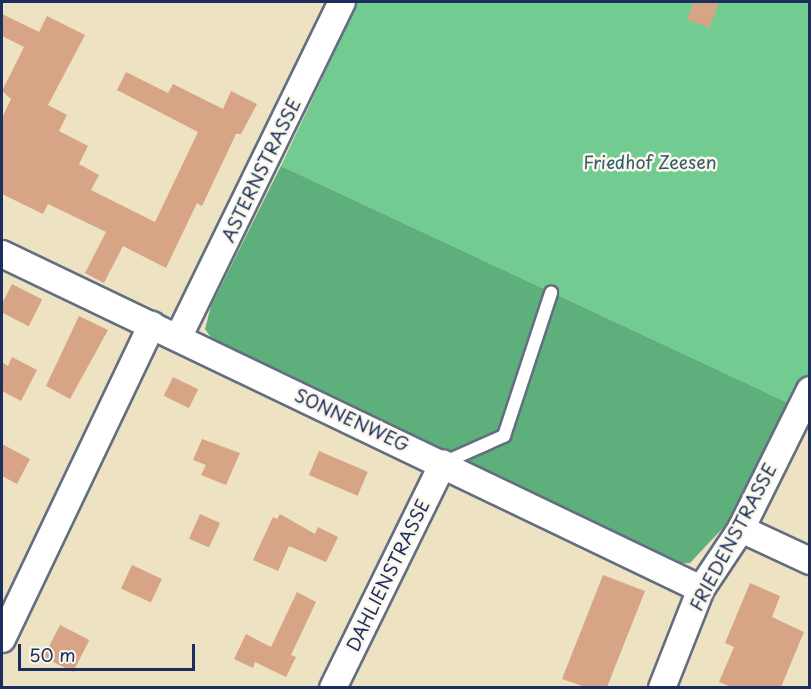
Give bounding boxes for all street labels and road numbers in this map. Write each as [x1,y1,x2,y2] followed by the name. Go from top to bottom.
[217,95,305,245] street label: ASTERNSTRASSE
[291,384,413,456] street label: SONNENWEG
[685,460,781,614] street label: FRIEDENSTRASSE
[342,496,434,654] street label: DAHLIENSTRASSE

